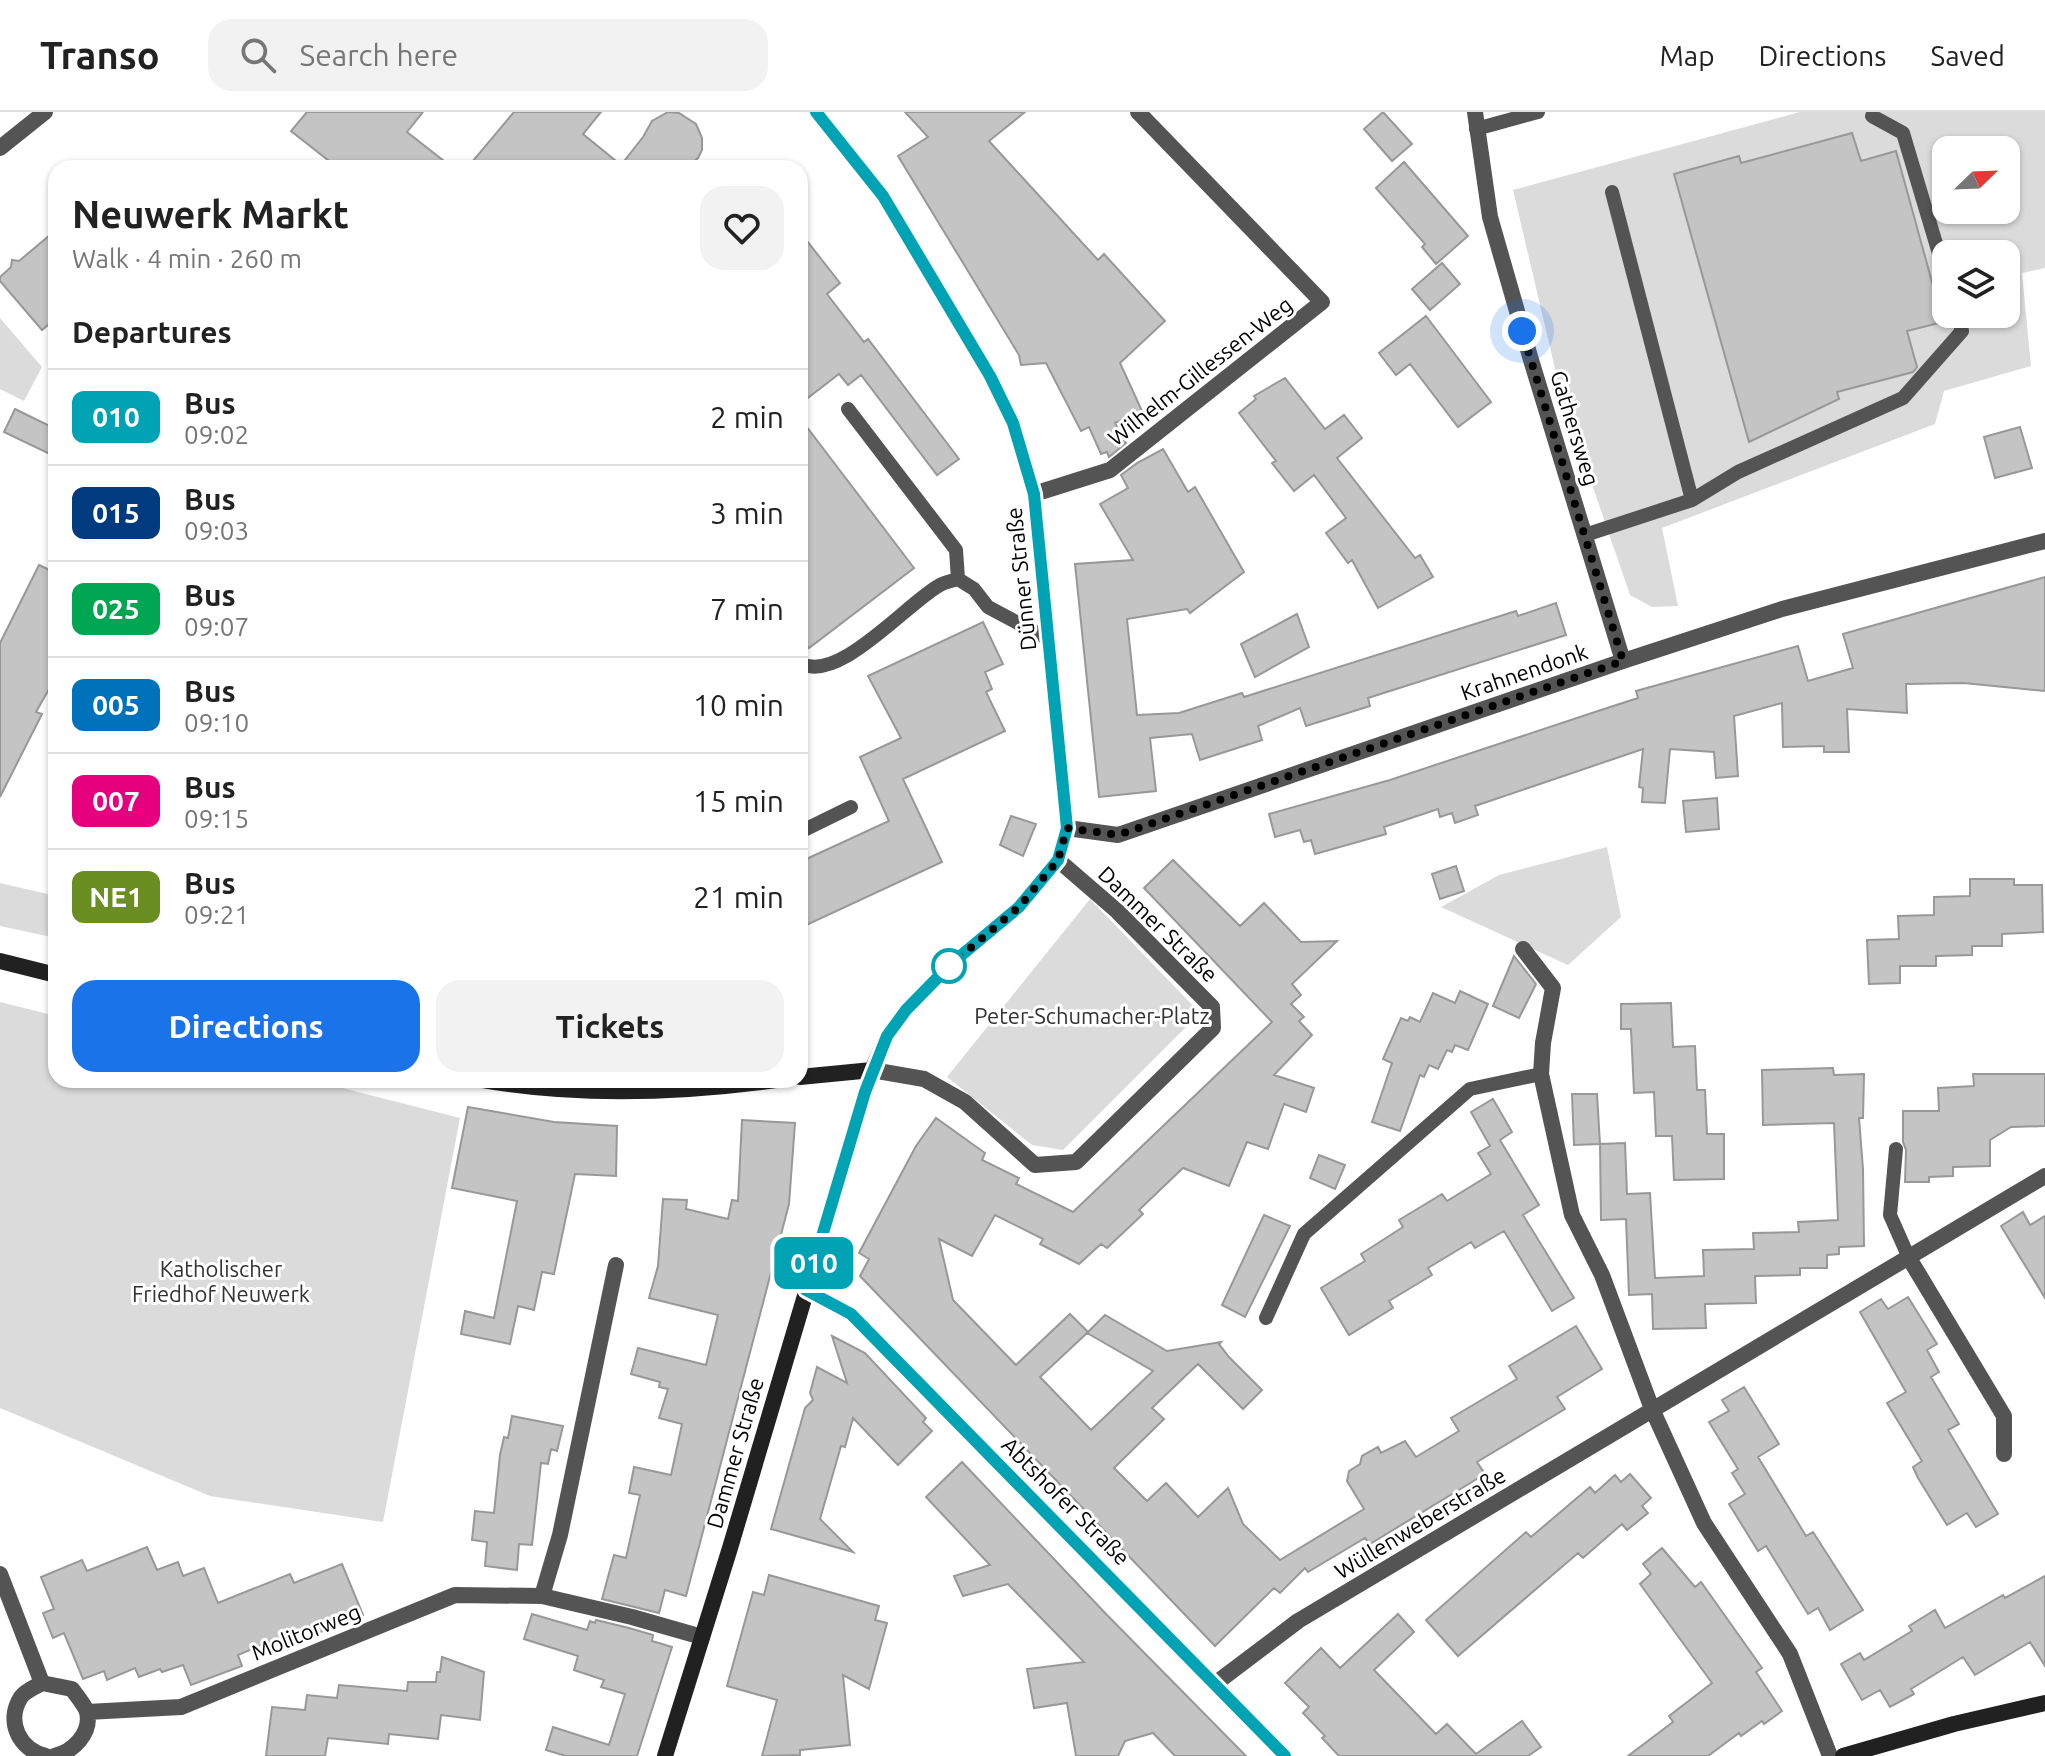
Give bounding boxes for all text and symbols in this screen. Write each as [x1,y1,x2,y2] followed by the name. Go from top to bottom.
[208,19,768,91] search box
[236,33,280,77] icon: search
[40,34,160,76] text: Transo
[300,38,458,72] text: Search here
[1659,40,1715,71] text: Map
[1759,40,1886,71] text: Directions
[1930,40,2005,71] text: Saved
[1932,136,2020,224] north arrow
[1932,136,2020,328] map controls
[700,186,784,270] button: heart
[72,193,349,235] text: Neuwerk Markt
[1932,240,2020,328] button: layers
[72,244,302,273] text: Walk · 4 min · 260 m
[1103,291,1297,450] street label: Wilhelm-Gillessen-Weg
[1502,311,1542,351] your location
[72,315,232,349] text: Departures
[1546,367,1605,488] street label: Gathersweg
[184,386,236,420] text: Bus
[710,400,784,434] text: 2 min
[92,401,140,432] text: 010
[184,420,249,449] text: 09:02
[184,482,236,516] text: Bus
[710,496,784,530] text: 3 min
[92,497,140,528] text: 015
[1001,506,1040,652] street label: Dünner Straße
[184,516,249,545] text: 09:03
[184,578,236,612] text: Bus
[710,592,784,626] text: 7 min
[92,593,140,624] text: 025
[184,612,249,641] text: 09:07
[1457,638,1590,705] street label: Krahnendonk
[184,674,236,708] text: Bus
[693,688,784,722] text: 10 min
[92,689,140,720] text: 005
[184,708,249,737] text: 09:10
[184,770,236,804] text: Bus
[693,784,784,818] text: 15 min
[92,785,140,816] text: 007
[184,804,249,833] text: 09:15
[1094,861,1223,987] street label: Dammer Straße
[184,866,236,900] text: Bus
[693,880,784,914] text: 21 min
[89,881,143,912] text: NE1
[184,900,249,929] text: 09:21
[932,949,966,983] unlabelled marker
[72,980,420,1072] button: Directions
[436,980,784,1072] button: Tickets
[974,1003,1210,1028] park label: Peter-Schumacher-Platz
[768,1237,860,1289] line badge: 010
[790,1247,838,1278] text: 010
[132,1256,310,1306] park label: Katholischer Friedhof Neuwerk
[701,1375,768,1531] street label: Dammer Straße
[997,1432,1135,1570] street label: Abtshofer Straße
[1330,1462,1510,1583] street label: Wüllenweberstraße
[248,1598,364,1665] street label: Molitorweg

